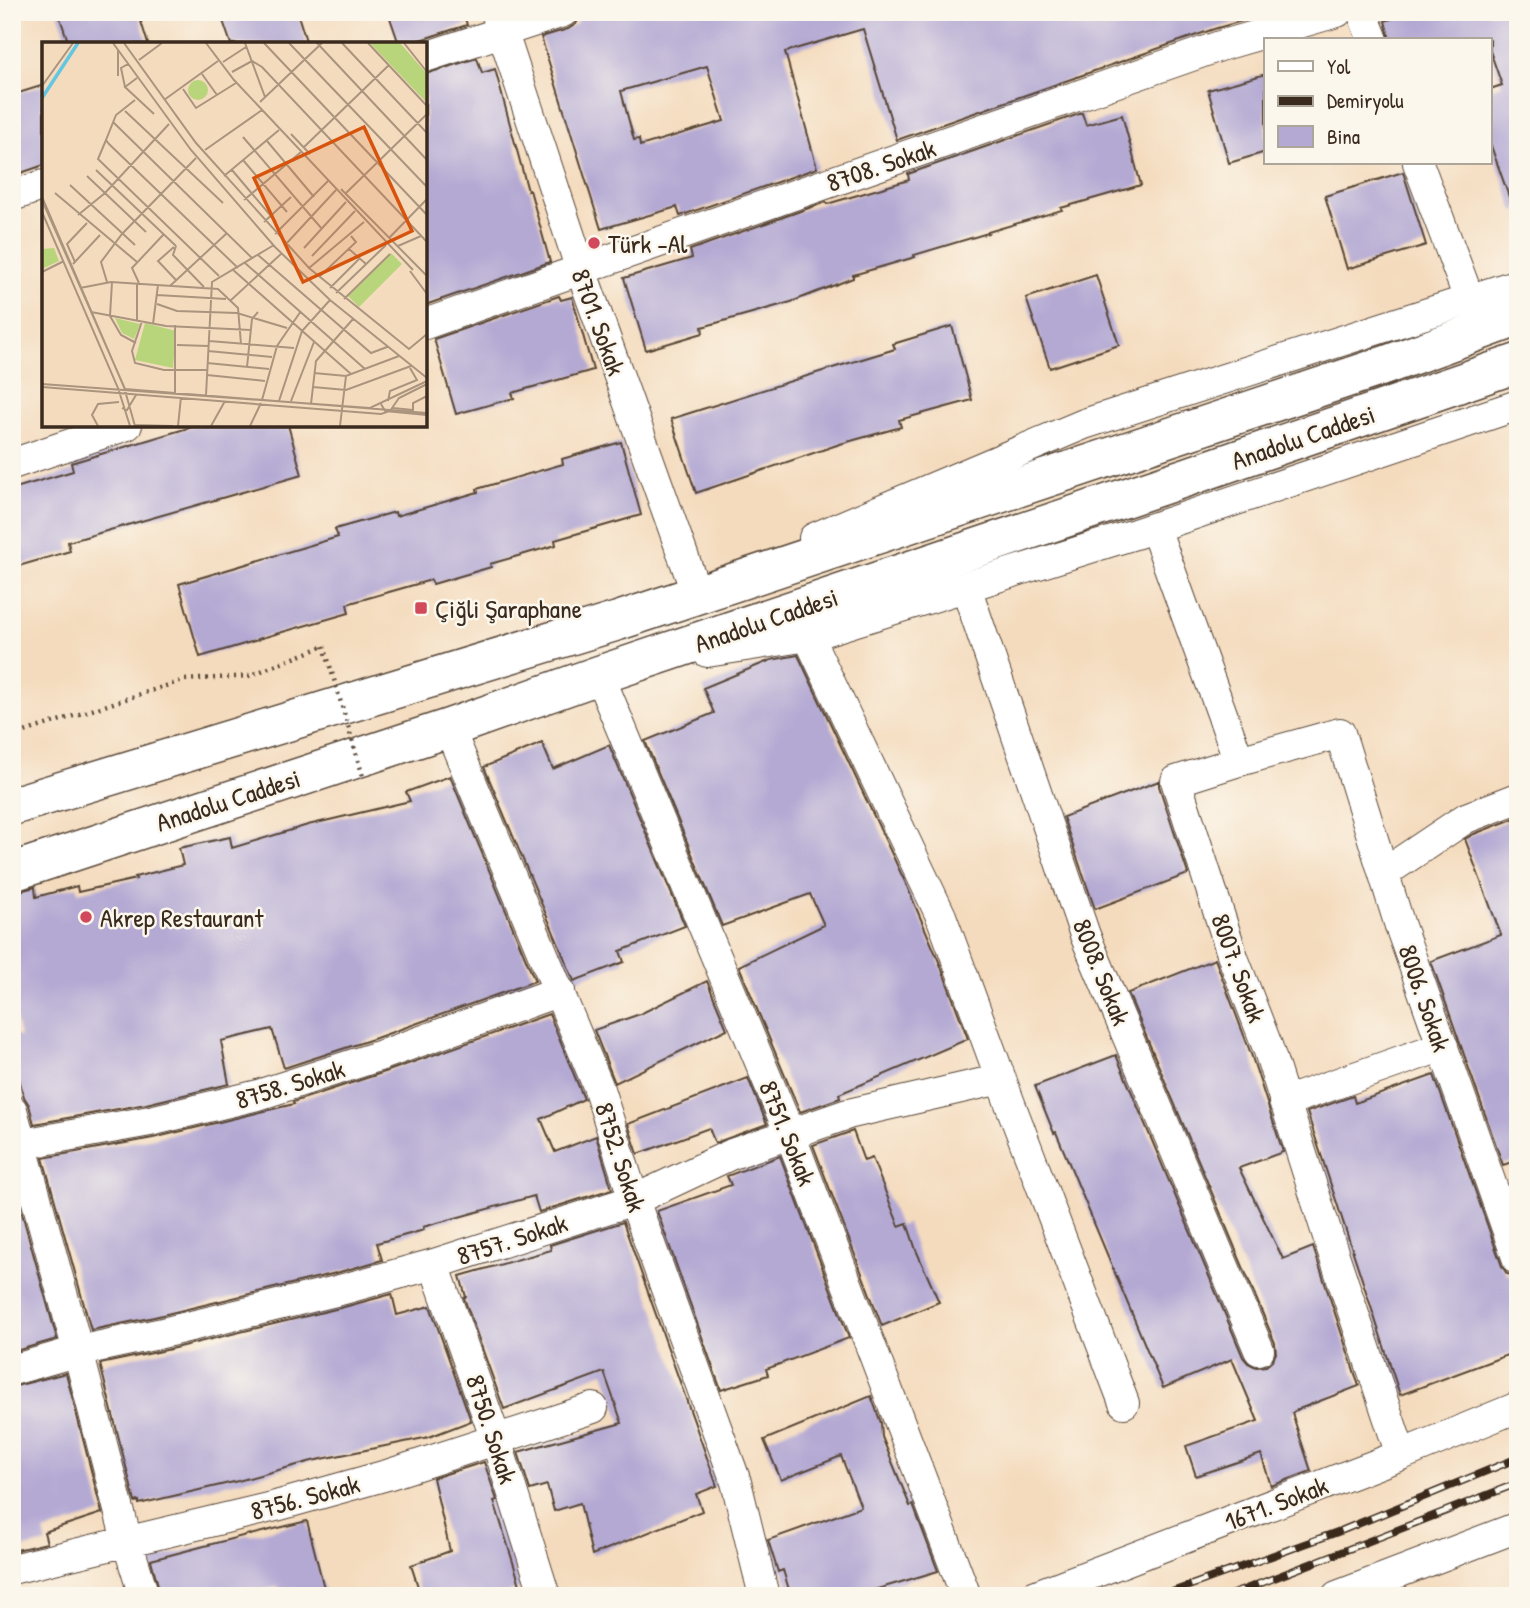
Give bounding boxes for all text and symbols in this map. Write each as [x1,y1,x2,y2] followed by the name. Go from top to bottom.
[1264,38,1492,164] legend
[42,42,427,427] inset map
[1327,52,1351,81] text: Yol
[1327,86,1404,115] text: Demiryolu
[1327,122,1360,151] text: Bina
[822,130,940,200] street label: 8708. Sokak
[608,226,688,261] place label: Türk -Al
[586,235,602,251] marker: Türk -Al
[564,264,634,380] street label: 8701. Sokak
[1227,396,1379,478] street label: Anadolu Caddesi
[690,579,842,661] street label: Anadolu Caddesi
[435,591,582,626] place label: Çiğli Şaraphane
[413,600,429,616] marker: Çiğli Şaraphane
[152,760,304,840] street label: Anadolu Caddesi
[100,900,265,935] place label: Akrep Restaurant
[78,909,94,925] marker: Akrep Restaurant
[1203,909,1275,1027] street label: 8007. Sokak
[1065,914,1139,1030] street label: 8008. Sokak
[1390,940,1460,1056] street label: 8006. Sokak
[231,1051,349,1117] street label: 8758. Sokak
[751,1075,825,1191] street label: 8751. Sokak
[587,1098,655,1216] street label: 8752. Sokak
[453,1205,572,1273] street label: 8757. Sokak
[458,1370,526,1488] street label: 8750. Sokak
[247,1466,363,1528] street label: 8756. Sokak
[1219,1467,1333,1539] street label: 1671. Sokak

